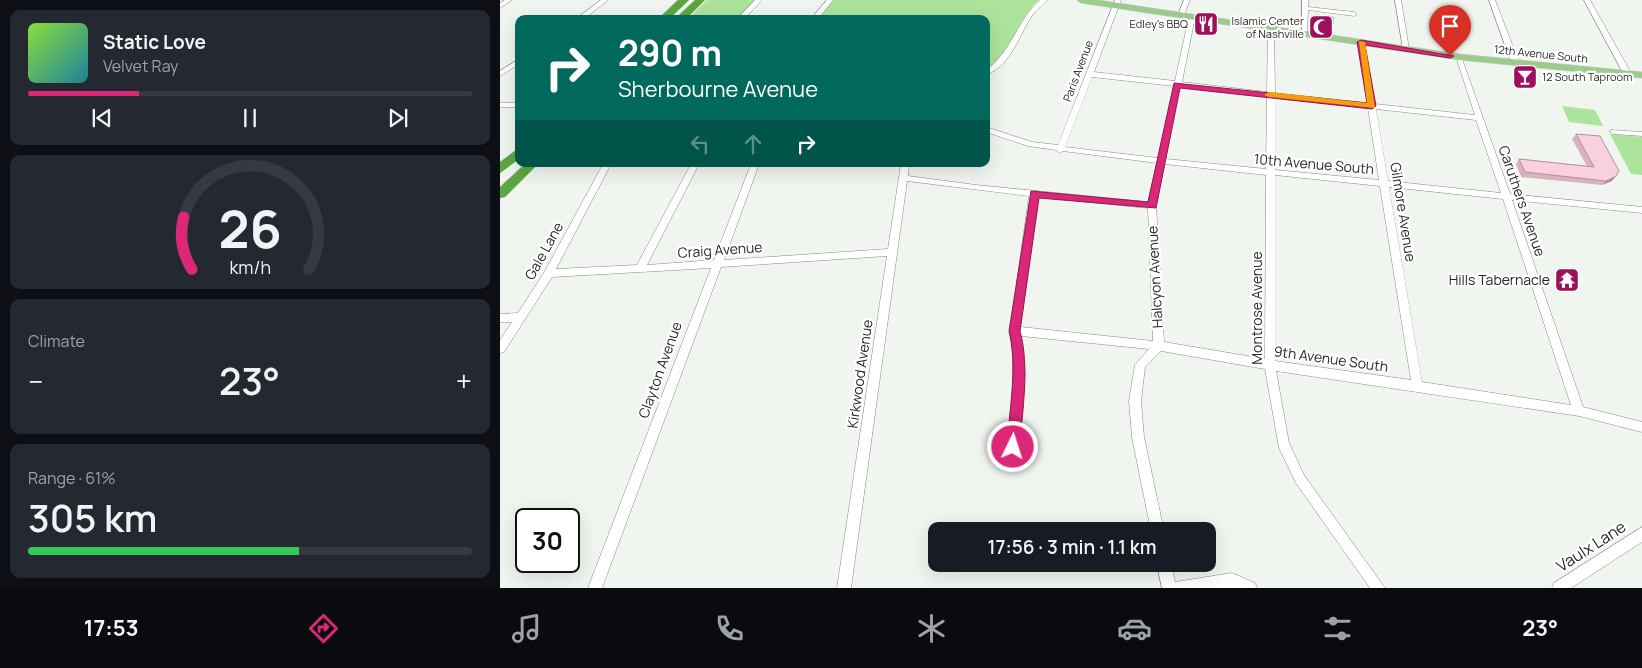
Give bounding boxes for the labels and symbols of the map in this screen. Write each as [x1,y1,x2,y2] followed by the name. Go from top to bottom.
[1429,5,1471,56] pin
[1193,11,1219,37] restaurant icon: Edley's BBQ
[1232,13,1305,41] place label: Islamic Center of Nashville
[1308,14,1334,40] mosque icon: Islamic Center of Nashville
[1130,16,1188,31] place label: Edley's BBQ
[1059,37,1096,104] street label: Paris Avenue
[1493,41,1589,66] street label: 12th Avenue South
[1512,64,1538,90] bar icon: 12 South Taproom
[1542,69,1632,84] place label: 12 South Taproom
[1495,143,1550,259] street label: Caruthers Avenue
[1253,149,1375,178] street label: 10th Avenue South
[1386,161,1421,263] street label: Gilmore Avenue
[520,218,567,283] street label: Gale Lane
[1142,225,1167,329] street label: Halcyon Avenue
[677,237,763,262] street label: Craig Avenue
[1247,251,1266,365] street label: Montrose Avenue
[1554,267,1580,293] temple icon: Hills Tabernacle
[1449,270,1550,289] place label: Hills Tabernacle
[842,318,877,430] street label: Kirkwood Avenue
[633,319,686,421] street label: Clayton Avenue
[1273,341,1389,376] street label: 9th Avenue South
[986,420,1038,472] position arrow
[515,508,580,573] speed limit sign: 30
[1552,515,1630,577] street label: Vaulx Lane

